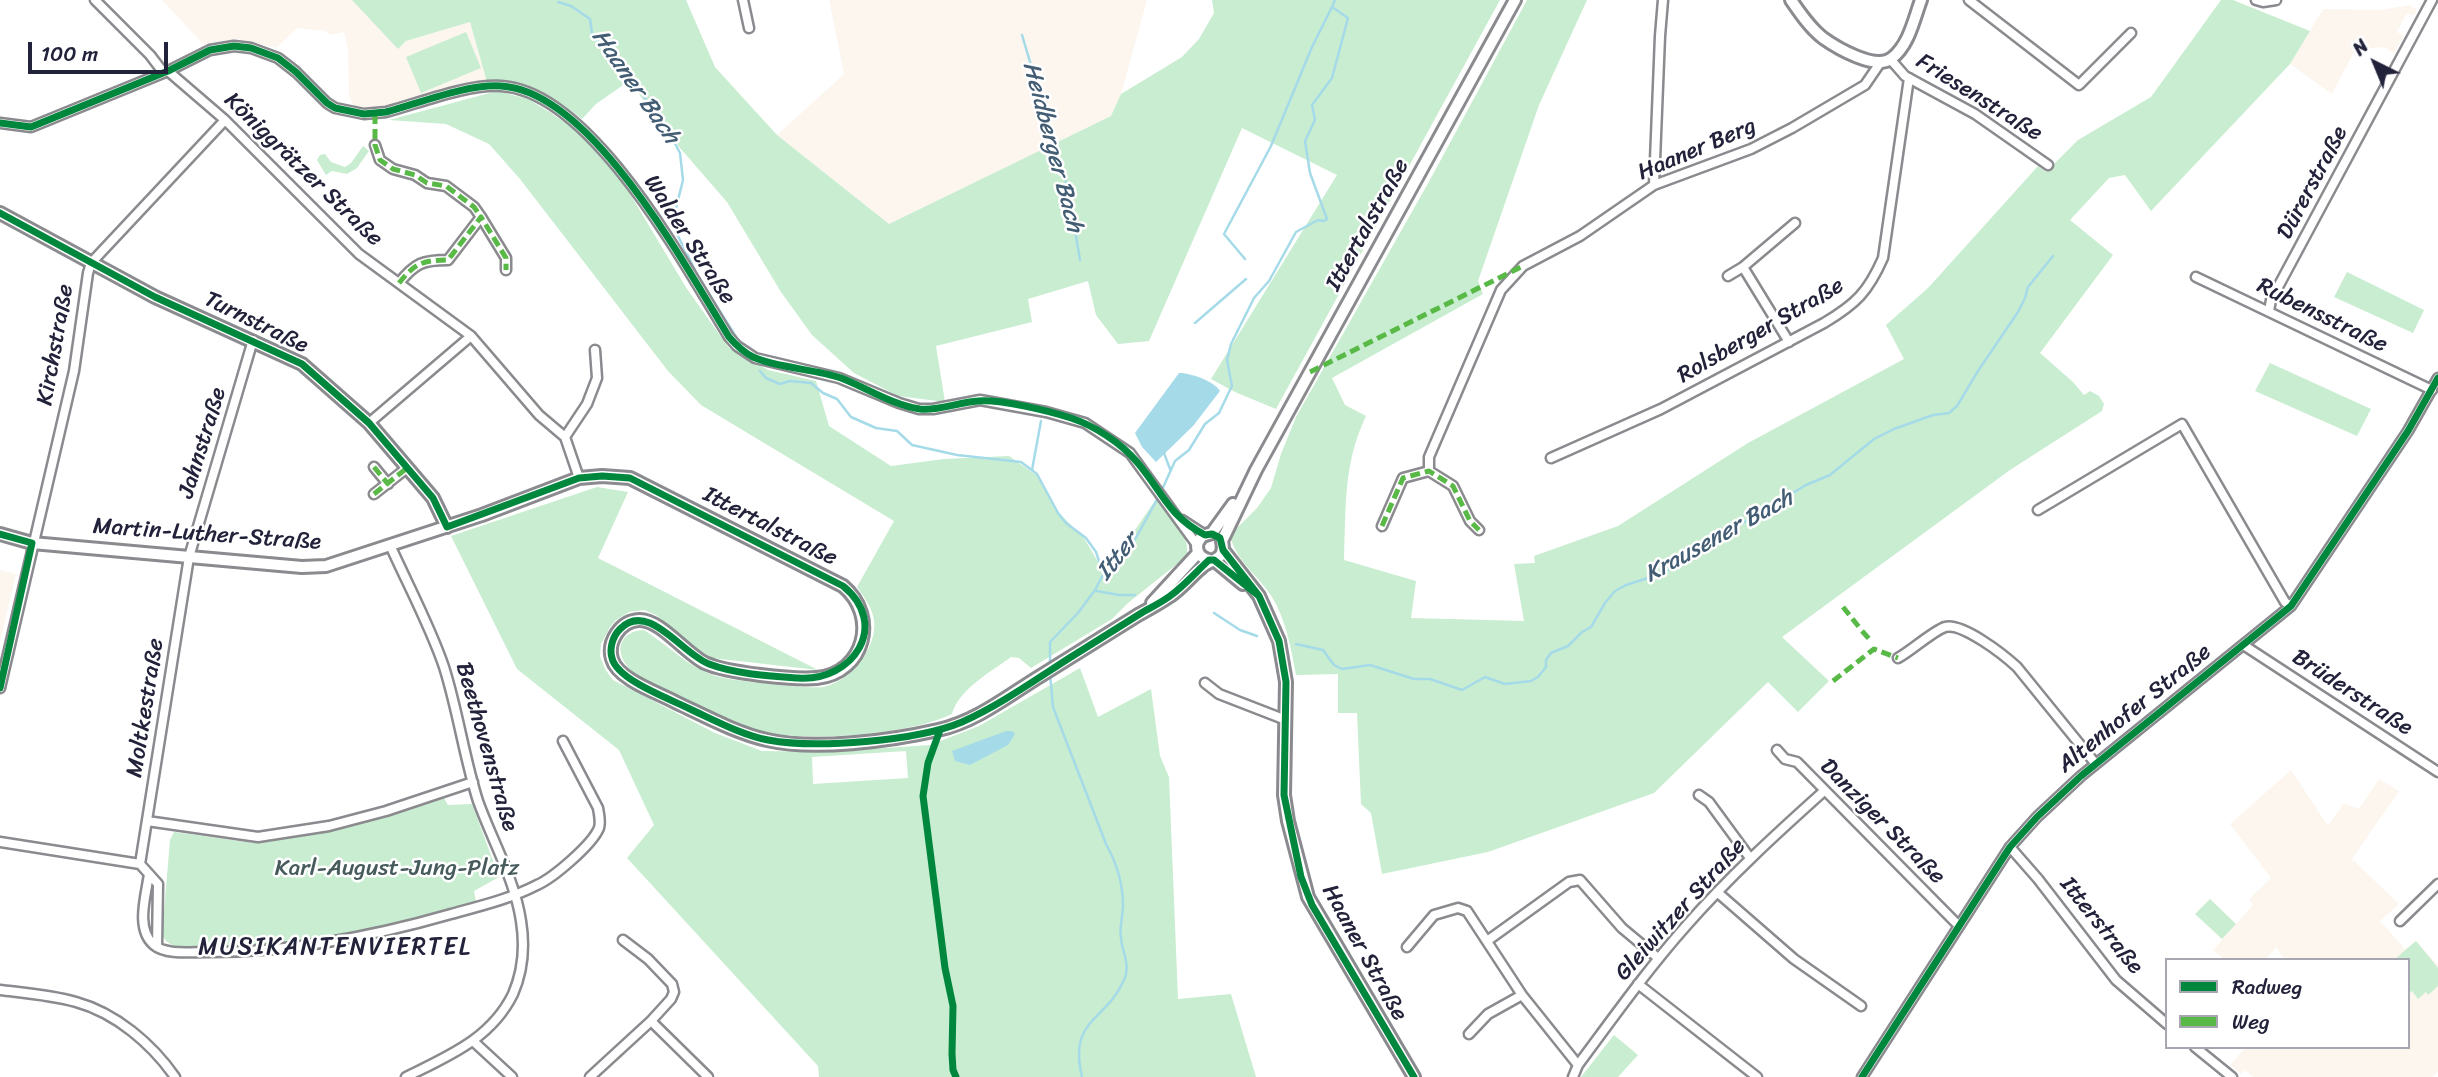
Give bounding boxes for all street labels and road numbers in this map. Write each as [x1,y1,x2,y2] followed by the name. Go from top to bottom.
[1911,48,2047,148] street label: Friesenstraße
[218,87,388,253] street label: Königgrätzer Straße
[1634,113,1760,187] street label: Haaner Berg
[2272,122,2354,244] street label: Dürerstraße
[1320,154,1416,296] street label: Ittertalstraße
[637,170,741,310] street label: Walder Straße
[1673,272,1849,390] street label: Rolsberger Straße
[2252,273,2392,359] street label: Rubensstraße
[32,282,80,408] street label: Kirchstraße
[199,286,313,360] street label: Turnstraße
[173,384,233,502] street label: Jahnstraße
[698,481,842,573] street label: Ittertalstraße
[92,513,322,557] street label: Martin-Luther-Straße
[121,637,171,779] street label: Moltkestraße
[2053,639,2217,779] street label: Altenhofer Straße
[2287,644,2417,742] street label: Brüderstraße
[449,659,523,835] street label: Beethovenstraße
[1813,753,1951,891] street label: Danziger Straße
[1610,833,1752,987] street label: Gleiwitzer Straße
[2053,872,2149,980] street label: Itterstraße
[1315,880,1413,1026] street label: Haaner Straße

